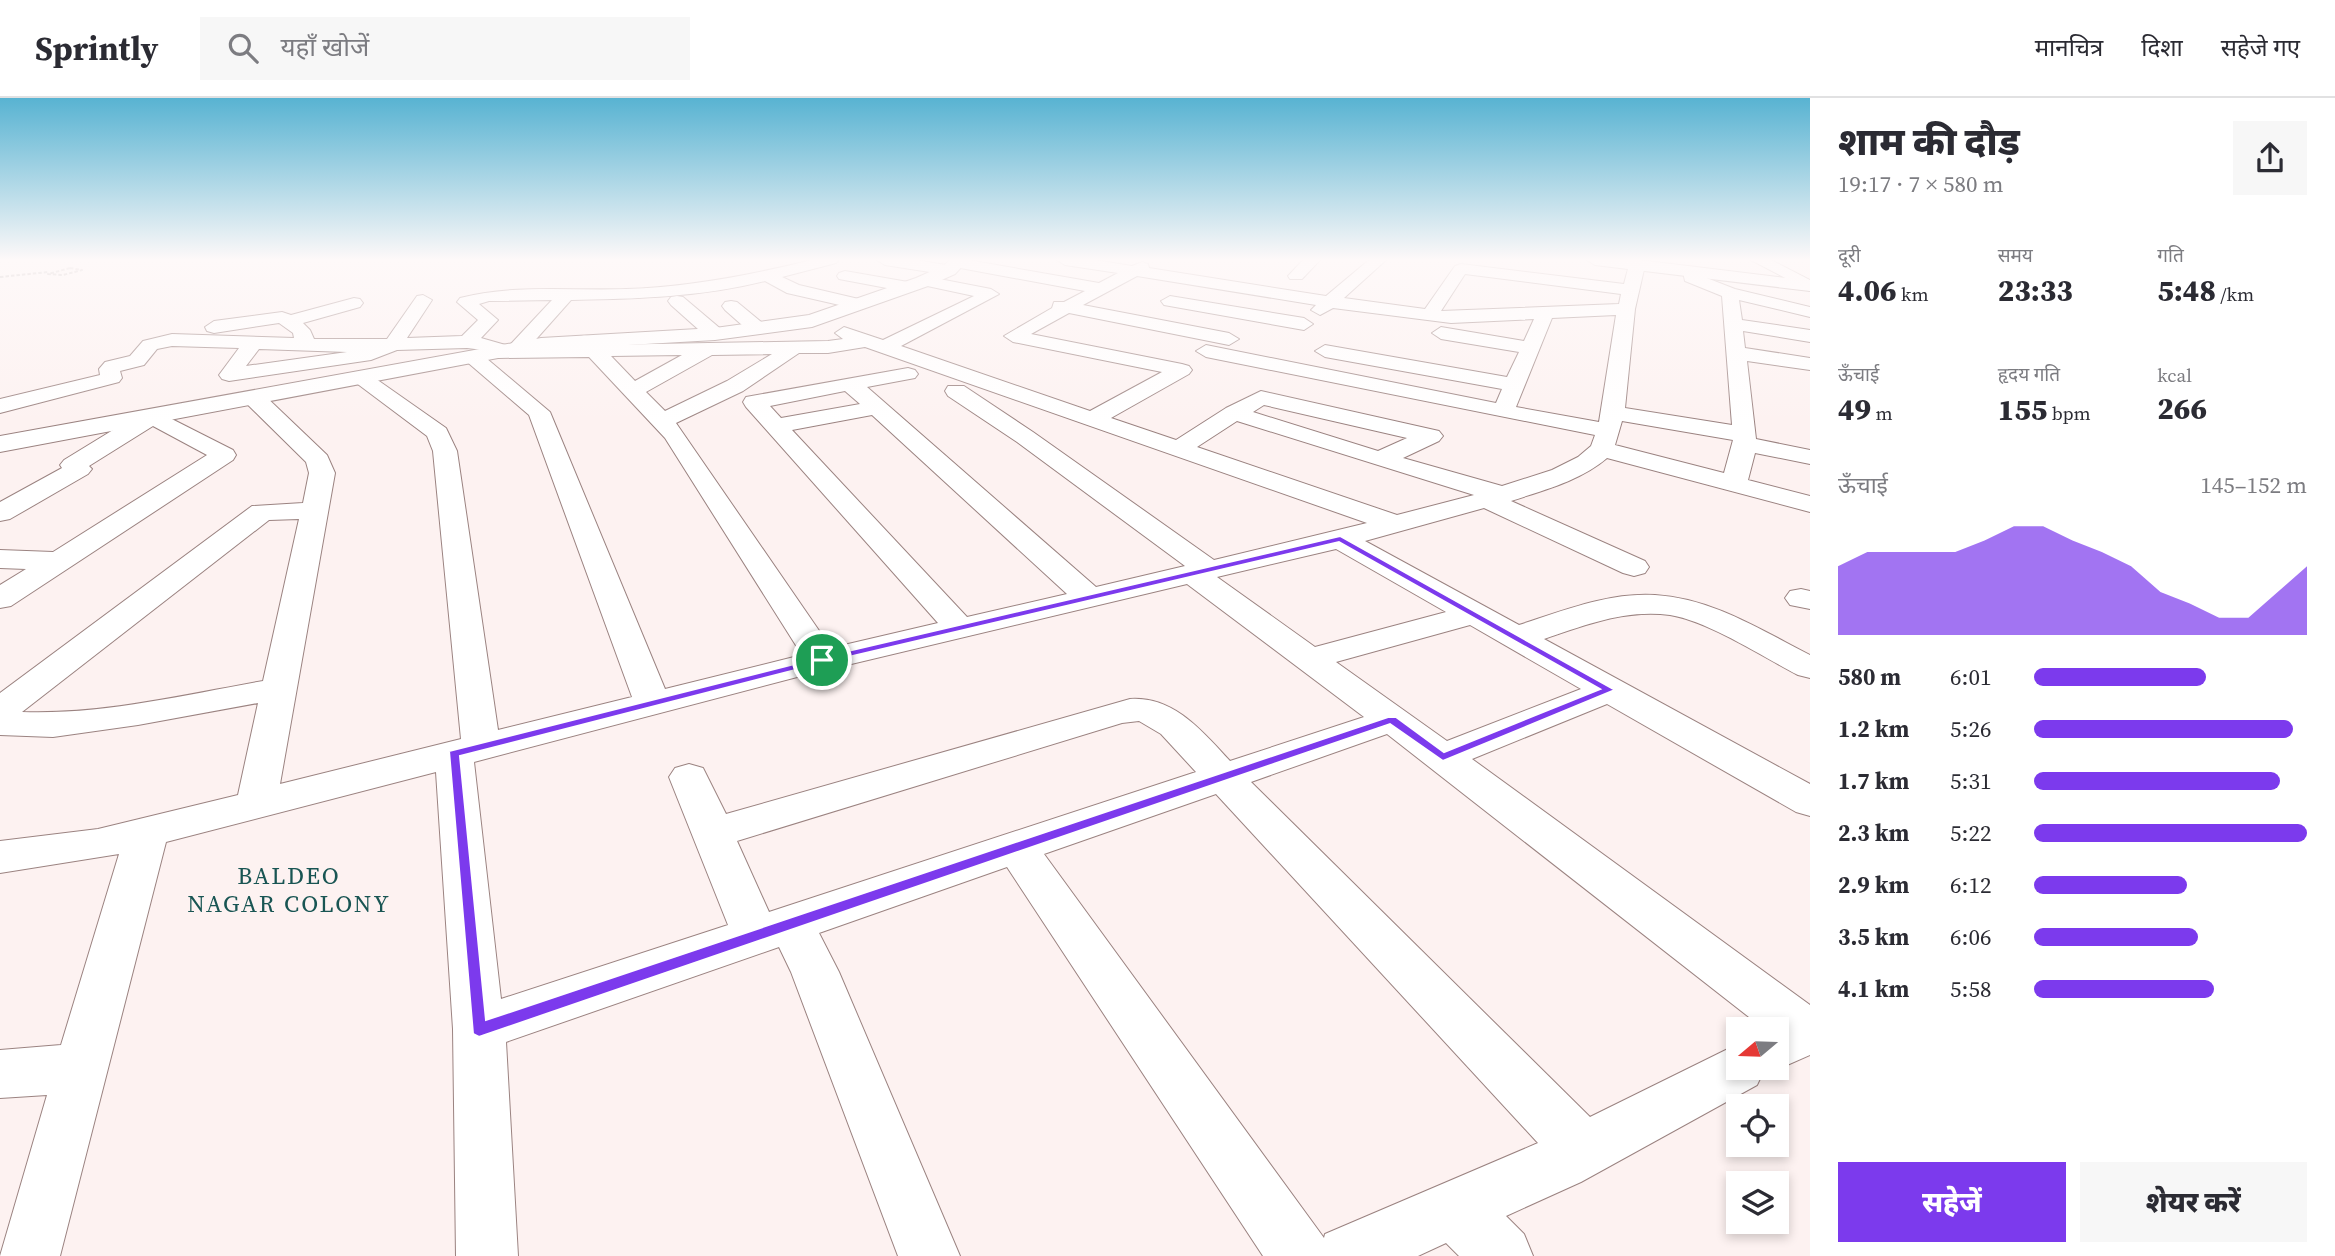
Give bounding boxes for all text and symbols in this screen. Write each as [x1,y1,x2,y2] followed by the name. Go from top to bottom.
[200,17,690,80] search box
[35,26,158,71] text: Sprintly
[224,29,262,67] icon: search
[280,29,369,65] text: यहाँ खोजें
[2035,31,2103,64] text: मानचित्र
[2141,31,2183,64] text: दिशा
[2221,31,2300,64] text: सहेजे गए
[1838,116,2020,168] text: शाम की दौड़
[2233,121,2307,195] button: share
[1838,168,2004,200] text: 19:17 · 7 × 580 m
[1838,242,1861,268] text: दूरी
[1998,242,2033,268] text: समय
[2157,242,2184,268] text: गति
[1838,270,1897,311] text: 4.06
[1998,270,2073,311] text: 23:33
[2157,270,2216,311] text: 5:48
[1897,281,1929,307] text: km
[2216,281,2254,307] text: /km
[1838,361,1879,387] text: ऊँचाई
[1998,361,2060,387] text: हृदय गति
[2157,362,2192,388] text: kcal
[2157,388,2207,429] text: 266
[1838,389,1871,430] text: 49
[1998,389,2047,430] text: 155
[1871,400,1893,426] text: m
[2047,400,2091,426] text: bpm
[1838,469,1888,501] text: ऊँचाई
[2200,469,2307,501] text: 145–152 m
[792,630,852,690] pin
[803,641,841,679] icon: arrive
[1838,661,1901,693] text: 580 m
[1950,661,1991,693] text: 6:01
[1838,713,1909,745] text: 1.2 km
[1950,713,1991,745] text: 5:26
[1838,765,1909,797] text: 1.7 km
[1950,765,1991,797] text: 5:31
[1838,817,1909,849] text: 2.3 km
[1950,817,1991,849] text: 5:22
[187,859,391,920] district label: BALDEO NAGAR COLONY
[1838,869,1909,901] text: 2.9 km
[1950,869,1991,901] text: 6:12
[1838,921,1909,953] text: 3.5 km
[1950,921,1991,953] text: 6:06
[1838,973,1909,1005] text: 4.1 km
[1950,973,1991,1005] text: 5:58
[1726,1017,1788,1080] north arrow
[1726,1017,1789,1234] map controls
[1726,1094,1789,1157] button: locate
[1838,1162,2066,1242] button: सहेजें
[2080,1162,2307,1242] button: शेयर करें
[1726,1171,1789,1234] button: layers

